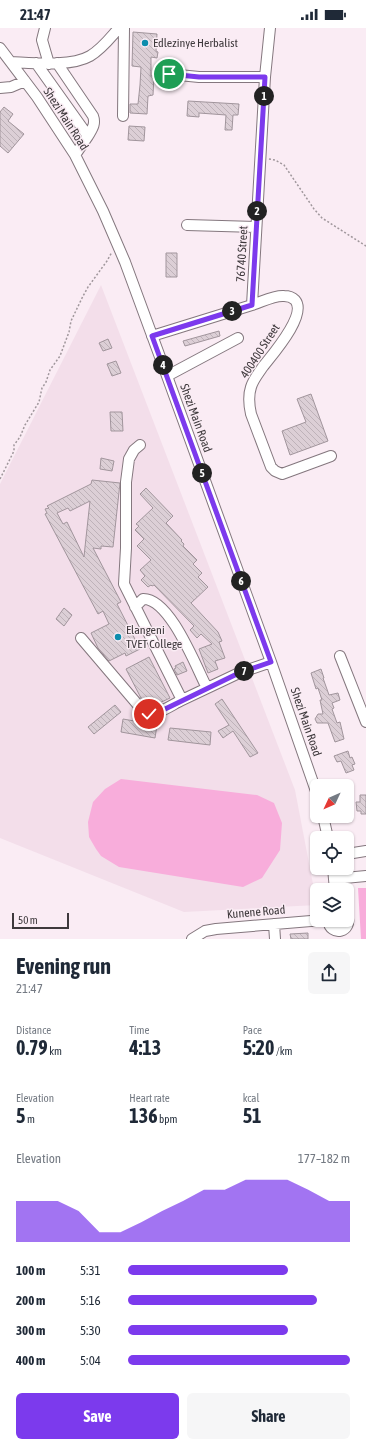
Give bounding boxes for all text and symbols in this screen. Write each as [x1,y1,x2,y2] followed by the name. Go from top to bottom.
[20,6,51,23] text: 21:47
[153,36,239,50] place label: Edlezinye Herbalist
[140,38,150,48] marker: Edlezinye Herbalist
[152,57,186,91] pin
[158,63,180,85] icon: arrive
[41,85,91,153] street label: Shezi Main Road
[254,86,274,106] pin: 1
[261,90,267,102] text: 1
[247,201,267,221] pin: 2
[254,205,260,217] text: 2
[234,225,250,282] street label: 76740 Street
[222,301,242,321] pin: 3
[229,305,235,317] text: 3
[237,321,283,381] street label: 400400 Street
[153,355,173,375] pin: 4
[160,359,166,371] text: 4
[177,382,215,454] street label: Shezi Main Road
[192,463,212,483] pin: 5
[199,467,205,479] text: 5
[231,571,251,591] pin: 6
[238,575,244,587] text: 6
[126,623,182,651] place label: Elangeni TVET College
[113,632,123,642] marker: Elangeni TVET College
[234,661,254,681] pin: 7
[241,665,247,677] text: 7
[288,686,324,758] street label: Shezi Main Road
[132,697,166,731] pin
[138,703,160,725] icon: check
[310,779,354,823] north arrow
[310,779,354,927] map controls
[310,831,354,875] button: locate
[310,883,354,927] button: layers
[226,902,286,922] street label: Kunene Road
[12,911,69,930] scale bar
[18,914,38,926] text: 50 m
[308,952,350,994] button: share
[16,953,111,979] text: Evening run
[16,981,43,996] text: 21:47
[16,1024,51,1036] text: Distance
[129,1024,149,1036] text: Time
[243,1024,262,1036] text: Pace
[16,1036,48,1059] text: 0.79
[129,1036,161,1059] text: 4:13
[243,1036,274,1059] text: 5:20
[48,1045,62,1057] text: km
[274,1045,292,1057] text: /km
[16,1092,54,1104] text: Elevation
[129,1092,170,1104] text: Heart rate
[243,1092,259,1104] text: kcal
[16,1104,25,1127] text: 5
[129,1104,158,1127] text: 136
[243,1104,261,1127] text: 51
[25,1113,35,1125] text: m
[158,1113,177,1125] text: bpm
[16,1151,61,1166] text: Elevation
[298,1151,350,1166] text: 177–182 m
[16,1263,45,1278] text: 100 m
[80,1263,101,1278] text: 5:31
[16,1293,45,1308] text: 200 m
[80,1293,101,1308] text: 5:16
[16,1323,45,1338] text: 300 m
[80,1323,101,1338] text: 5:30
[16,1353,45,1368] text: 400 m
[80,1353,101,1368] text: 5:04
[16,1393,179,1439] button: Save
[187,1393,350,1439] button: Share

